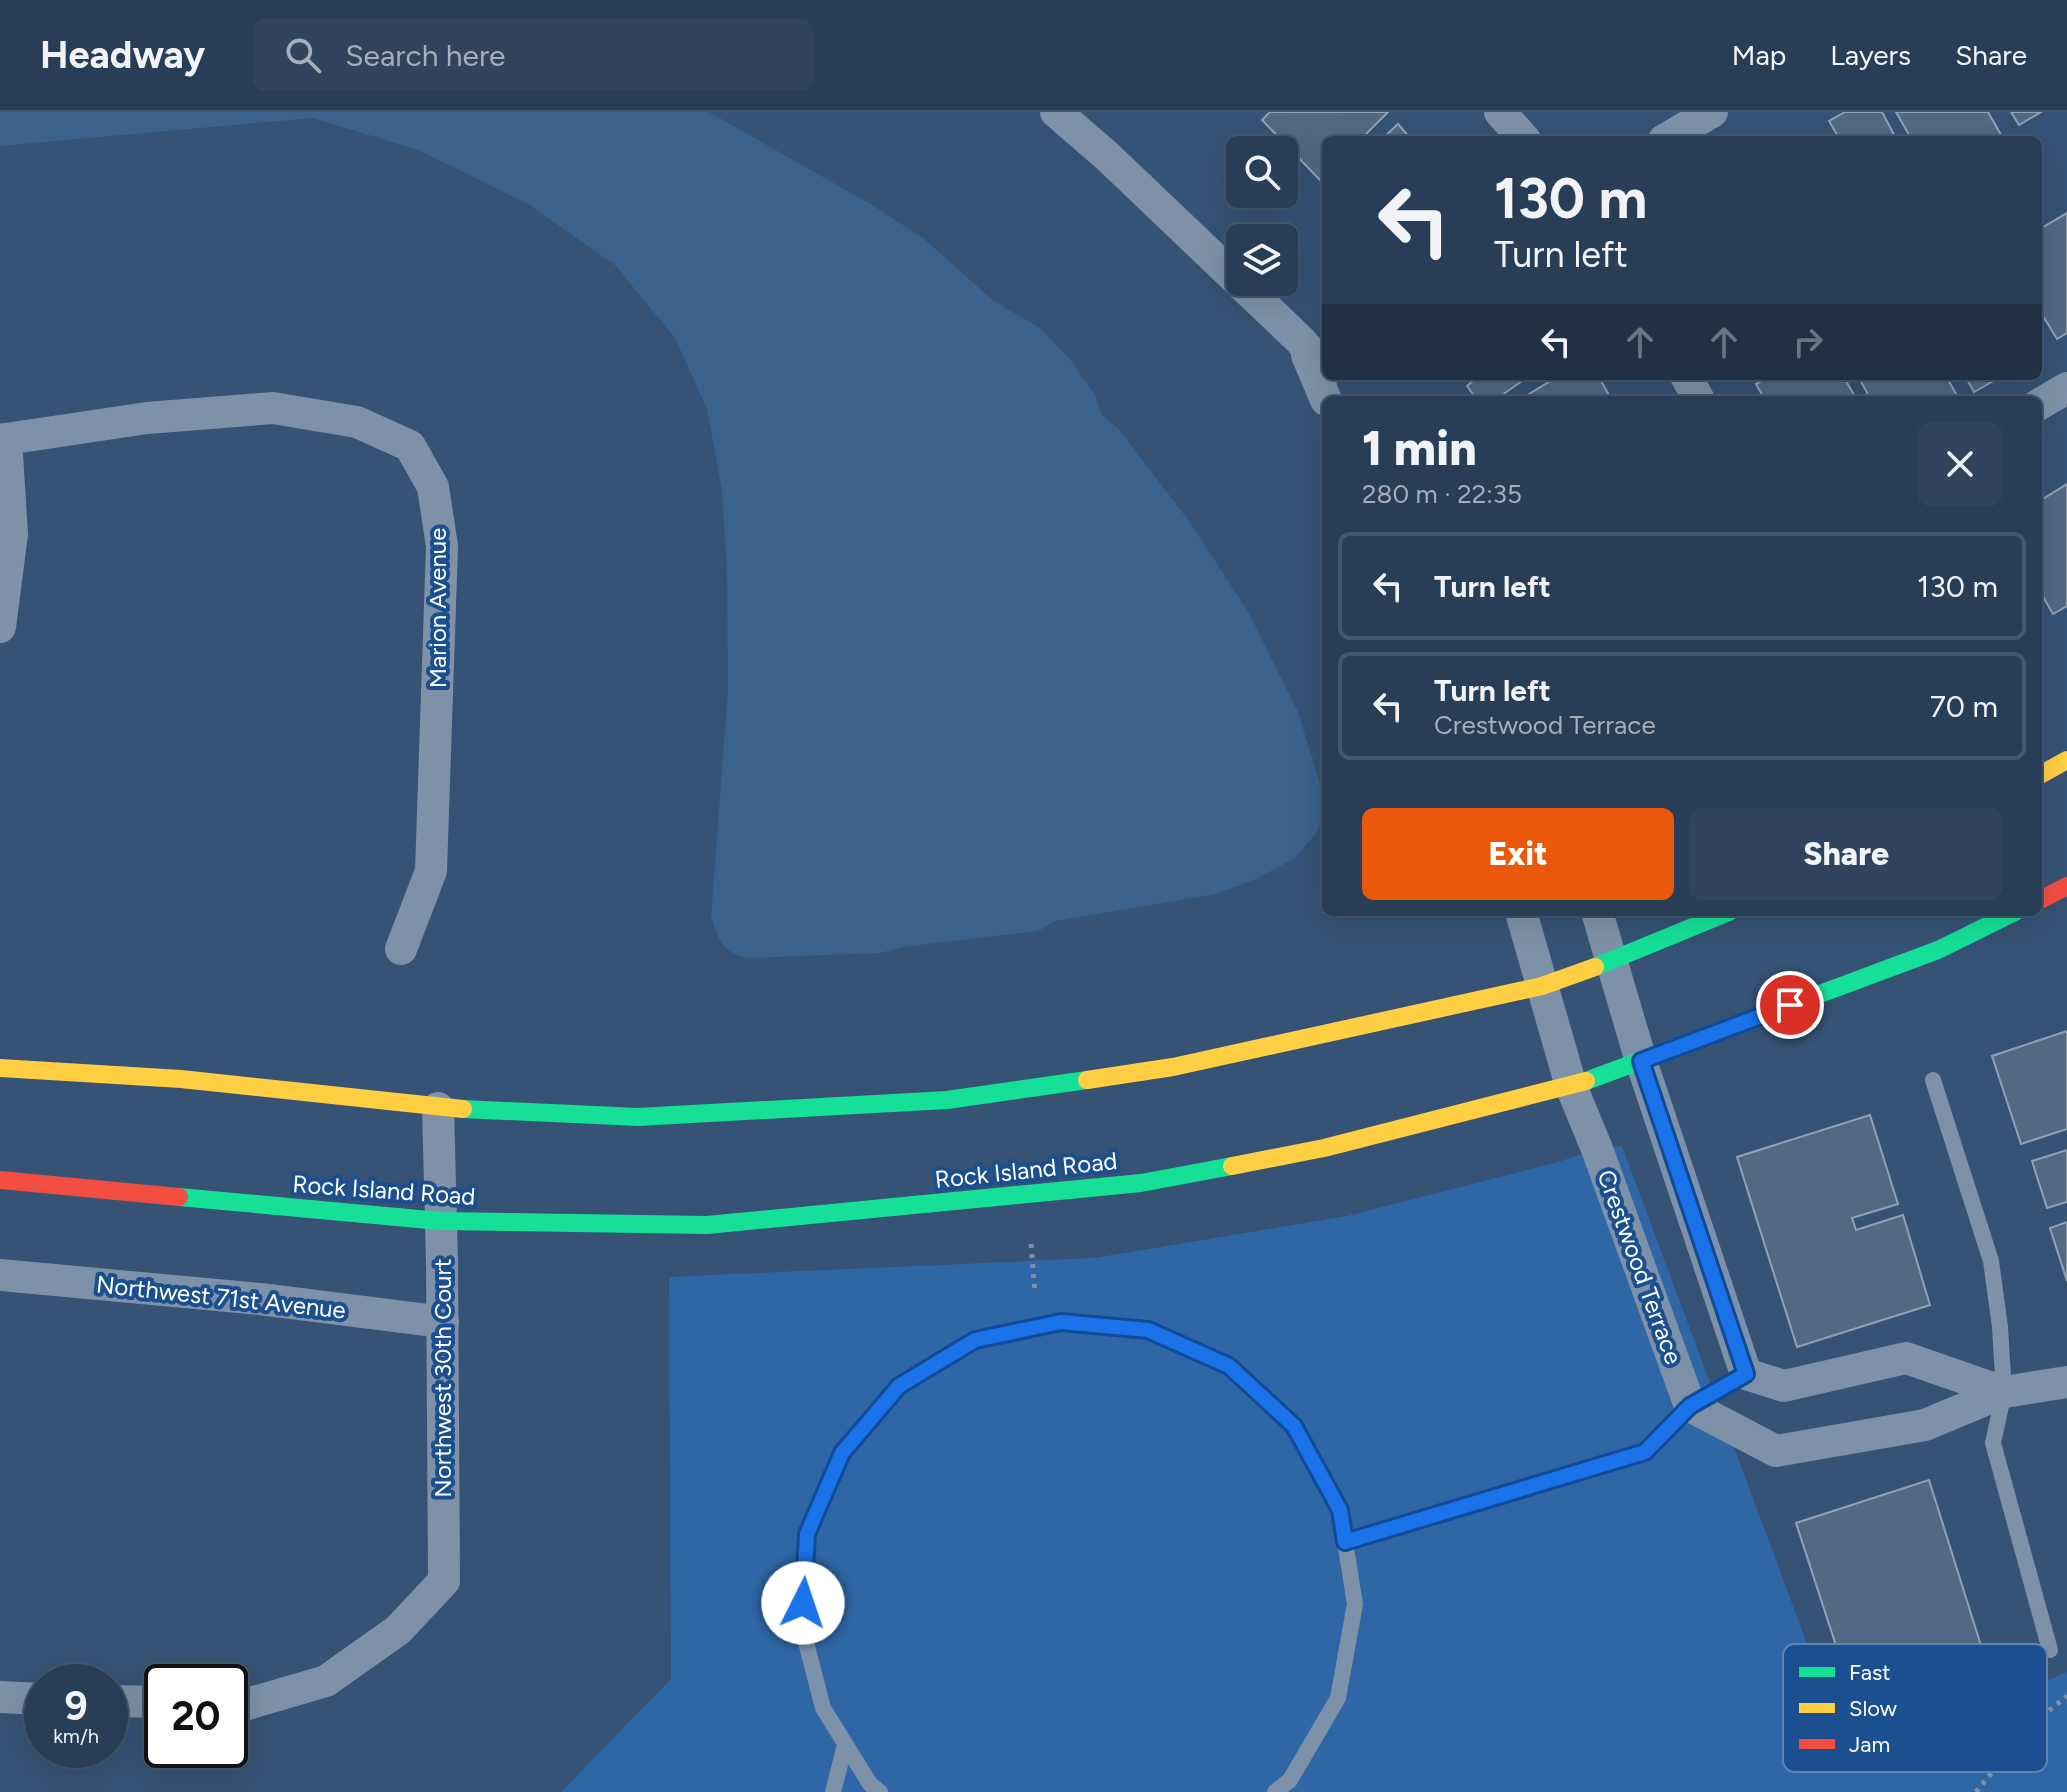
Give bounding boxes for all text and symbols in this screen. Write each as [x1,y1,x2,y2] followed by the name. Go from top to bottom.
[253,19,813,91] search box
[40,32,205,78] text: Headway
[281,33,325,77] icon: search
[345,37,505,74] text: Search here
[1732,38,1786,72] text: Map
[1830,38,1911,72] text: Layers
[1955,38,2027,72] text: Share
[1226,136,1298,296] map controls
[1226,136,1298,208] button: search
[1494,165,1647,232] text: 130 m
[1362,168,1466,272] icon: left
[1226,224,1298,296] button: layers
[1494,233,1628,276] text: Turn left
[1534,320,1578,364] icon: left
[1618,320,1662,364] icon: ahead
[1702,320,1746,364] icon: ahead
[1786,320,1830,364] icon: right
[1362,419,1477,477] text: 1 min
[1918,422,2002,506] button: close
[1362,478,1522,510] text: 280 m · 22:35
[423,528,452,688] street label: Marion Avenue
[1366,564,1410,608] icon: left
[1434,568,1551,605] text: Turn left
[1917,568,1998,605] text: 130 m
[1434,672,1551,709] text: Turn left
[1366,684,1410,728] icon: left
[1930,688,1998,725] text: 70 m
[1434,709,1656,741] text: Crestwood Terrace
[1362,808,1674,900] button: Exit
[1690,808,2002,900] button: Share
[1756,971,1824,1039] pin
[1768,983,1812,1027] icon: arrive
[933,1146,1119,1194] street label: Rock Island Road
[1591,1166,1689,1368] street label: Crestwood Terrace
[292,1169,476,1211] street label: Rock Island Road
[428,1258,457,1498] street label: Northwest 30th Court
[95,1269,347,1325] street label: Northwest 71st Avenue
[761,1561,845,1645] position arrow
[1783,1644,2047,1772] legend
[1849,1659,1891,1686] text: Fast
[144,1664,248,1768] speed limit sign: 20
[64,1682,88,1730] text: 9
[1849,1695,1898,1722] text: Slow
[53,1724,99,1748] text: km/h
[1849,1731,1890,1758] text: Jam

